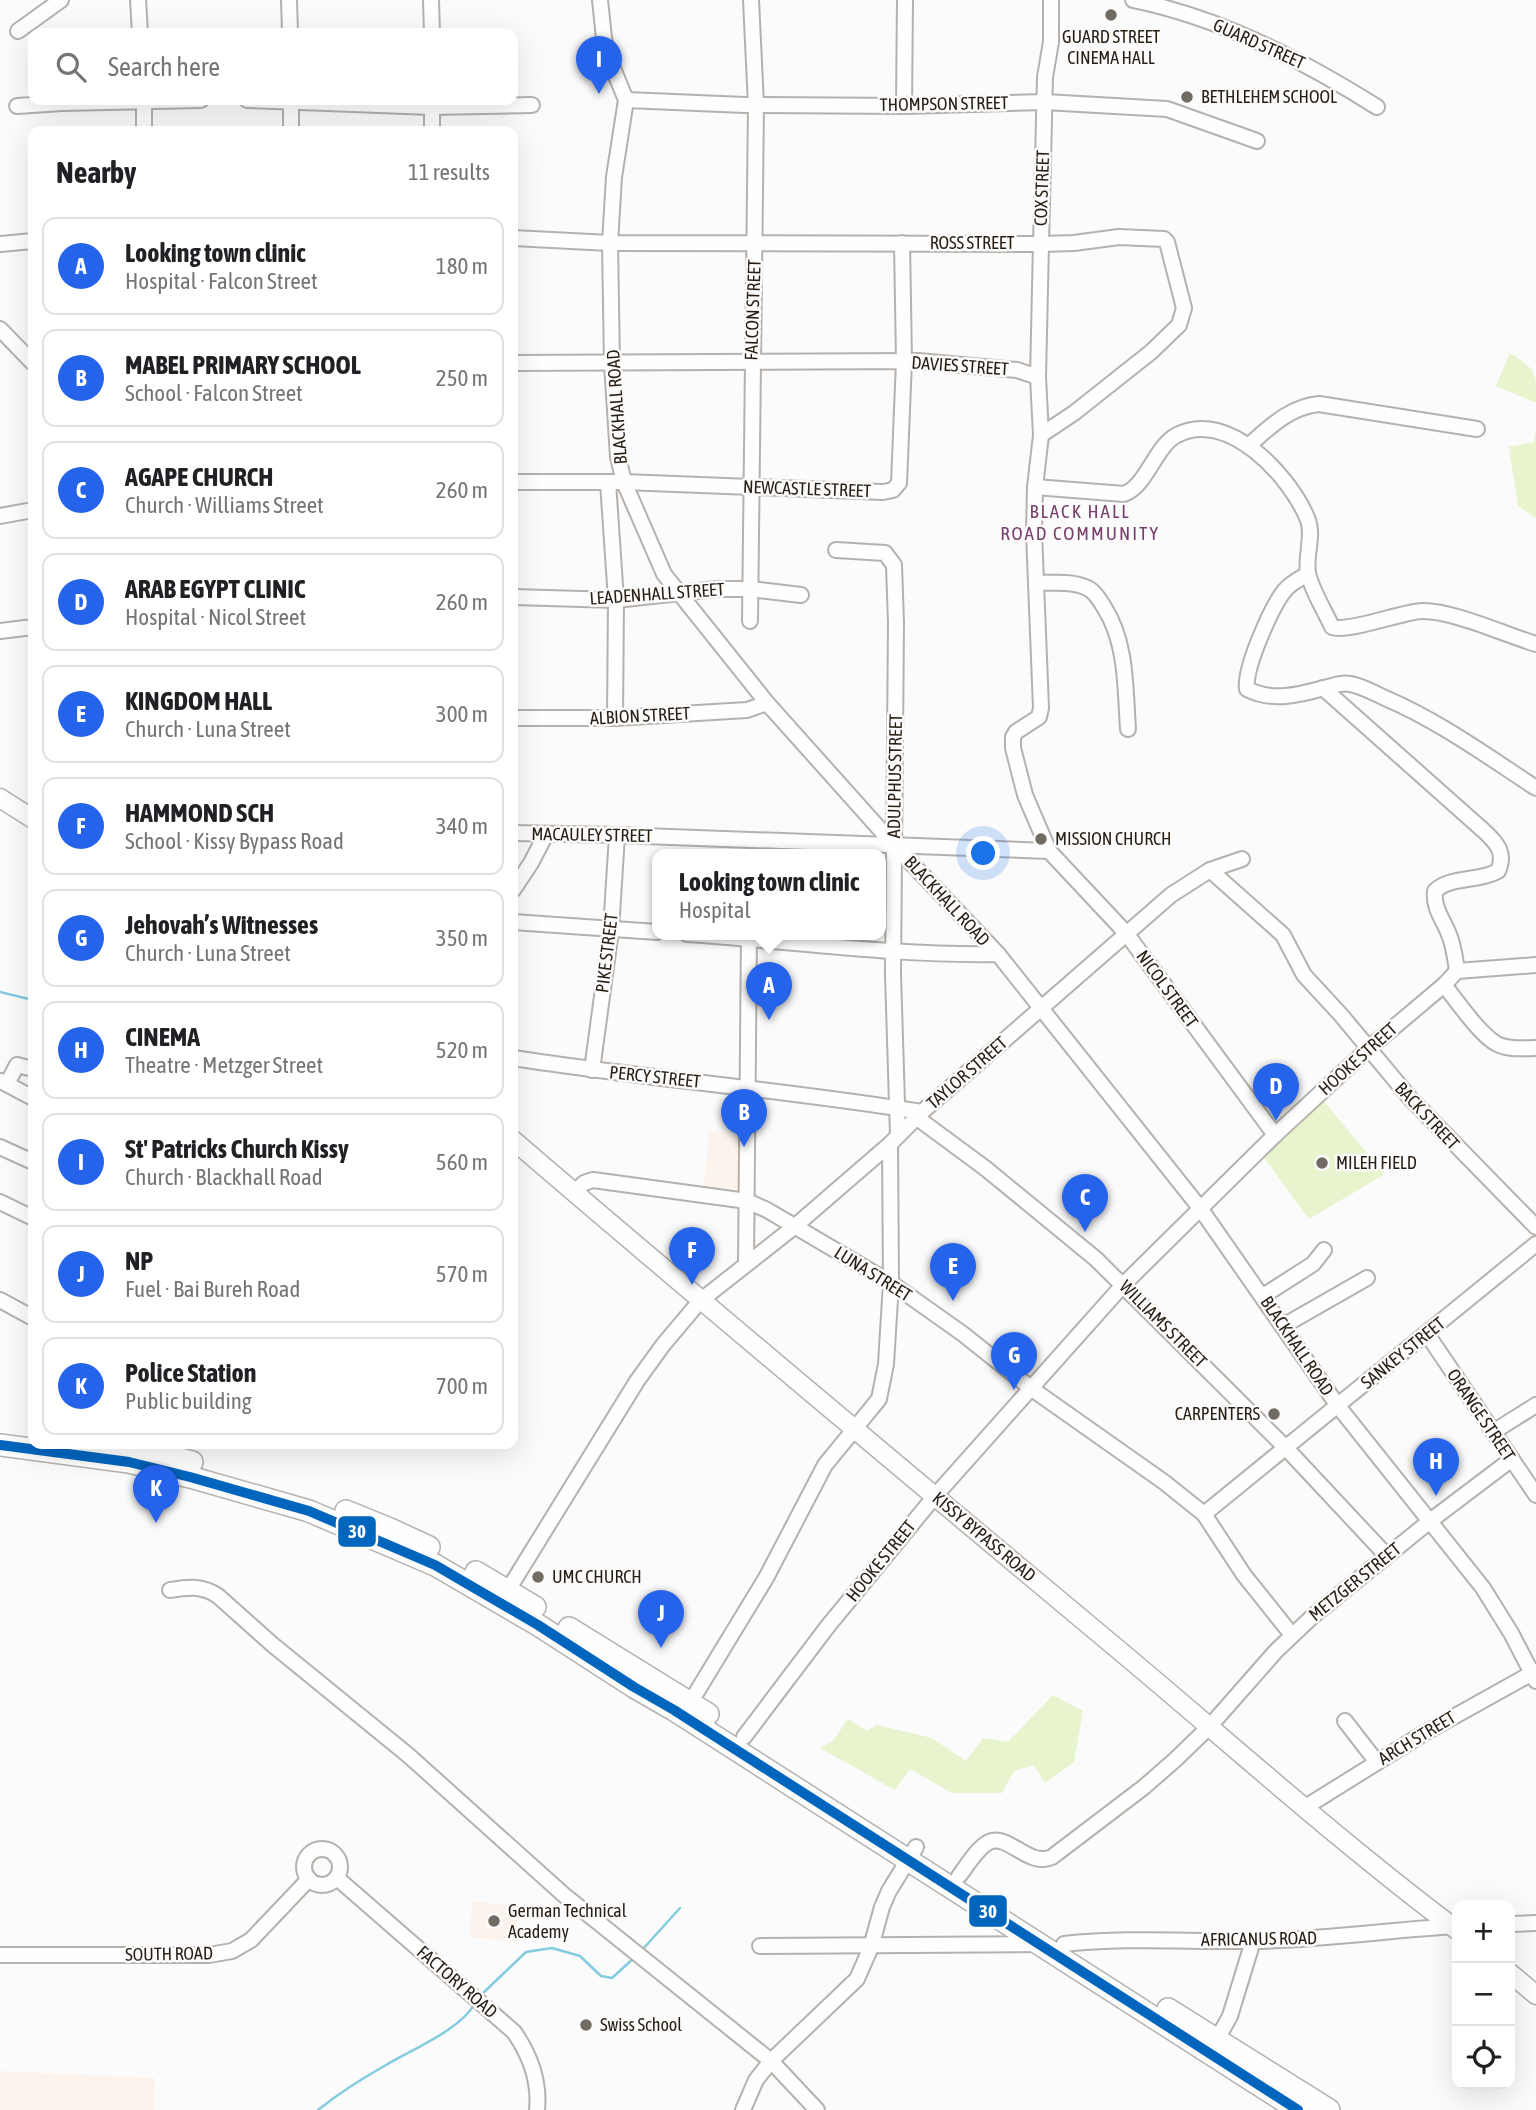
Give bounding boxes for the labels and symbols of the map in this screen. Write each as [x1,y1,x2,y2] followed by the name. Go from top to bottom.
[1103,7,1119,23] marker: GUARD STREET CINEMA HALL
[1210,14,1308,73] street label: GUARD STREET
[1062,26,1160,68] place label: GUARD STREET CINEMA HALL
[576,36,622,94] pin: I
[1201,86,1337,107] place label: BETHLEHEM SCHOOL
[1179,89,1195,105] marker: BETHLEHEM SCHOOL
[880,92,1009,115] street label: THOMPSON STREET
[1030,149,1053,226] street label: COX STREET
[930,232,1014,253] street label: ROSS STREET
[740,259,765,361] street label: FALCON STREET
[602,349,631,465] street label: BLACKHALL ROAD
[911,352,1009,379] street label: DAVIES STREET
[743,476,872,501] street label: NEWCASTLE STREET
[1000,500,1160,544] district label: BLACK HALL ROAD COMMUNITY
[589,578,725,609] street label: LEADENHALL STREET
[589,702,691,729] street label: ALBION STREET
[883,714,906,838] street label: ADULPHUS STREET
[531,823,653,846] street label: MACAULEY STREET
[1055,828,1172,849] place label: MISSION CHURCH
[1033,831,1049,847] marker: MISSION CHURCH
[966,836,1000,870] your location
[900,851,994,950] street label: BLACKHALL ROAD
[591,912,622,994] street label: PIKE STREET
[1132,946,1203,1032] street label: NICOL STREET
[746,962,792,1020] pin: A
[1314,1018,1401,1099] street label: HOOKE STREET
[922,1032,1011,1113] street label: TAYLOR STREET
[608,1061,702,1092] street label: PERCY STREET
[1253,1063,1299,1121] pin: D
[1391,1078,1464,1154] street label: BACK STREET
[721,1089,767,1147] pin: B
[1336,1152,1417,1173] place label: MILEH FIELD
[1314,1155,1330,1171] marker: MILEH FIELD
[1062,1174,1108,1232] pin: C
[669,1227,715,1285] pin: F
[831,1242,916,1306] street label: LUNA STREET
[930,1243,976,1301] pin: E
[1115,1276,1211,1372] street label: WILLIAMS STREET
[1257,1292,1338,1399] street label: BLACKHALL ROAD
[1357,1312,1449,1393] street label: SANKEY STREET
[991,1332,1037,1390] pin: G
[1443,1365,1520,1465] street label: ORANGE STREET
[1175,1403,1260,1424] place label: CARPENTERS
[1266,1406,1282,1422] marker: CARPENTERS
[1413,1438,1459,1496] pin: H
[133,1465,179,1523] pin: K
[928,1487,1040,1586] street label: KISSY BYPASS ROAD
[337,1515,377,1548] line badge: 30
[842,1516,920,1605] street label: HOOKE STREET
[348,1520,366,1542] text: 30
[1305,1538,1405,1625] street label: METZGER STREET
[552,1566,642,1587] place label: UMC CHURCH
[530,1569,546,1585] marker: UMC CHURCH
[638,1590,684,1648] pin: J
[1374,1706,1459,1769] street label: ARCH STREET
[968,1894,1008,1928] line badge: 30
[508,1900,627,1942] place label: German Technical Academy
[979,1900,997,1922] text: 30
[486,1913,502,1929] marker: German Technical Academy
[1201,1927,1317,1950] street label: AFRICANUS ROAD
[413,1941,502,2022] street label: FACTORY ROAD
[125,1942,213,1965] street label: SOUTH ROAD
[600,2014,682,2035] place label: Swiss School
[578,2017,594,2033] marker: Swiss School

